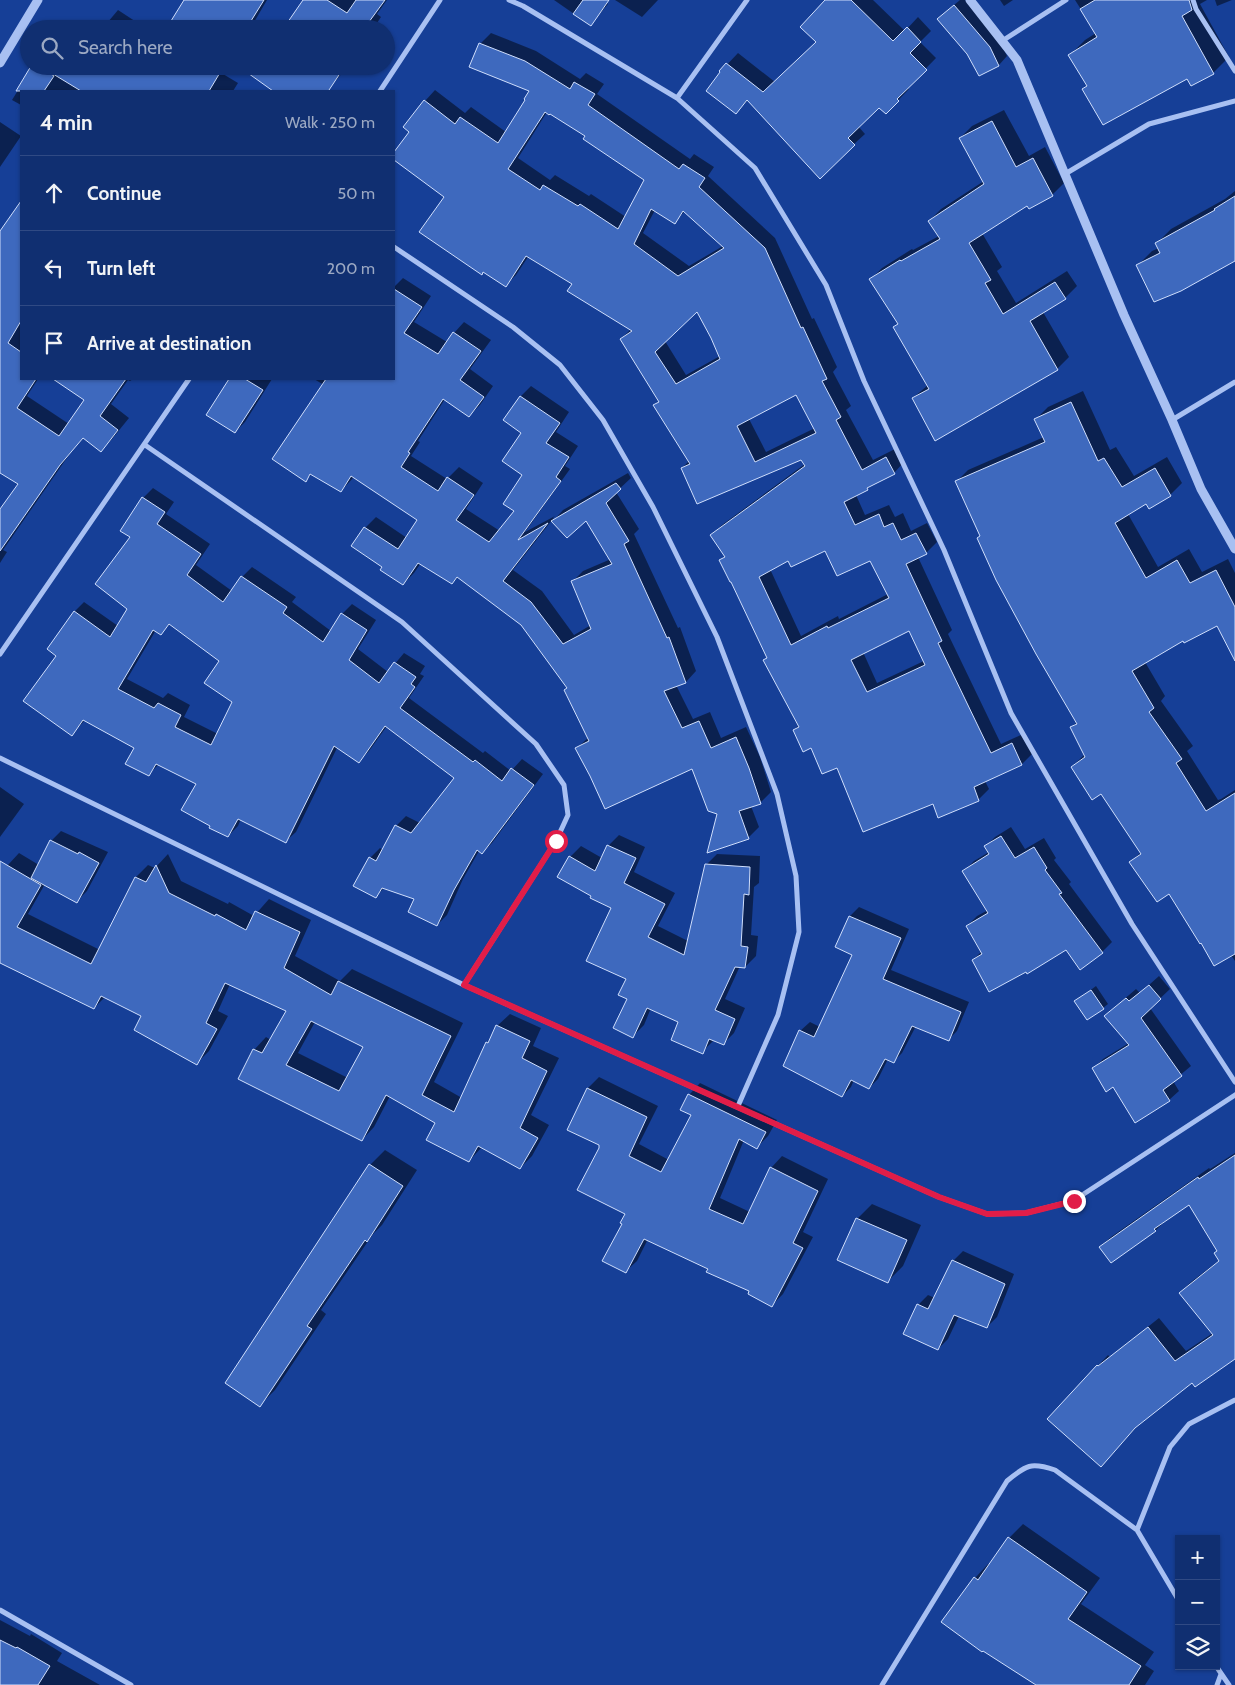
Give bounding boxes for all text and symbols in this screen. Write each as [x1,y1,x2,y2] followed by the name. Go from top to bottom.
[20,20,395,75] search box
[38,34,66,62] icon: search
[78,36,172,59] text: Search here
[40,110,93,135] text: 4 min
[285,113,375,132] text: Walk · 250 m
[40,179,68,207] icon: ahead
[87,182,161,205] text: Continue
[338,184,375,203] text: 50 m
[40,254,68,282] icon: left
[87,257,155,280] text: Turn left
[327,259,375,278] text: 200 m
[40,329,68,357] icon: arrive
[87,332,251,355] text: Arrive at destination
[545,830,568,853] route start
[1063,1190,1086,1213] route end
[1175,1535,1220,1670] map controls
[1175,1535,1220,1580] button: +
[1175,1580,1220,1625] button: −
[1175,1625,1220,1670] button: layers

